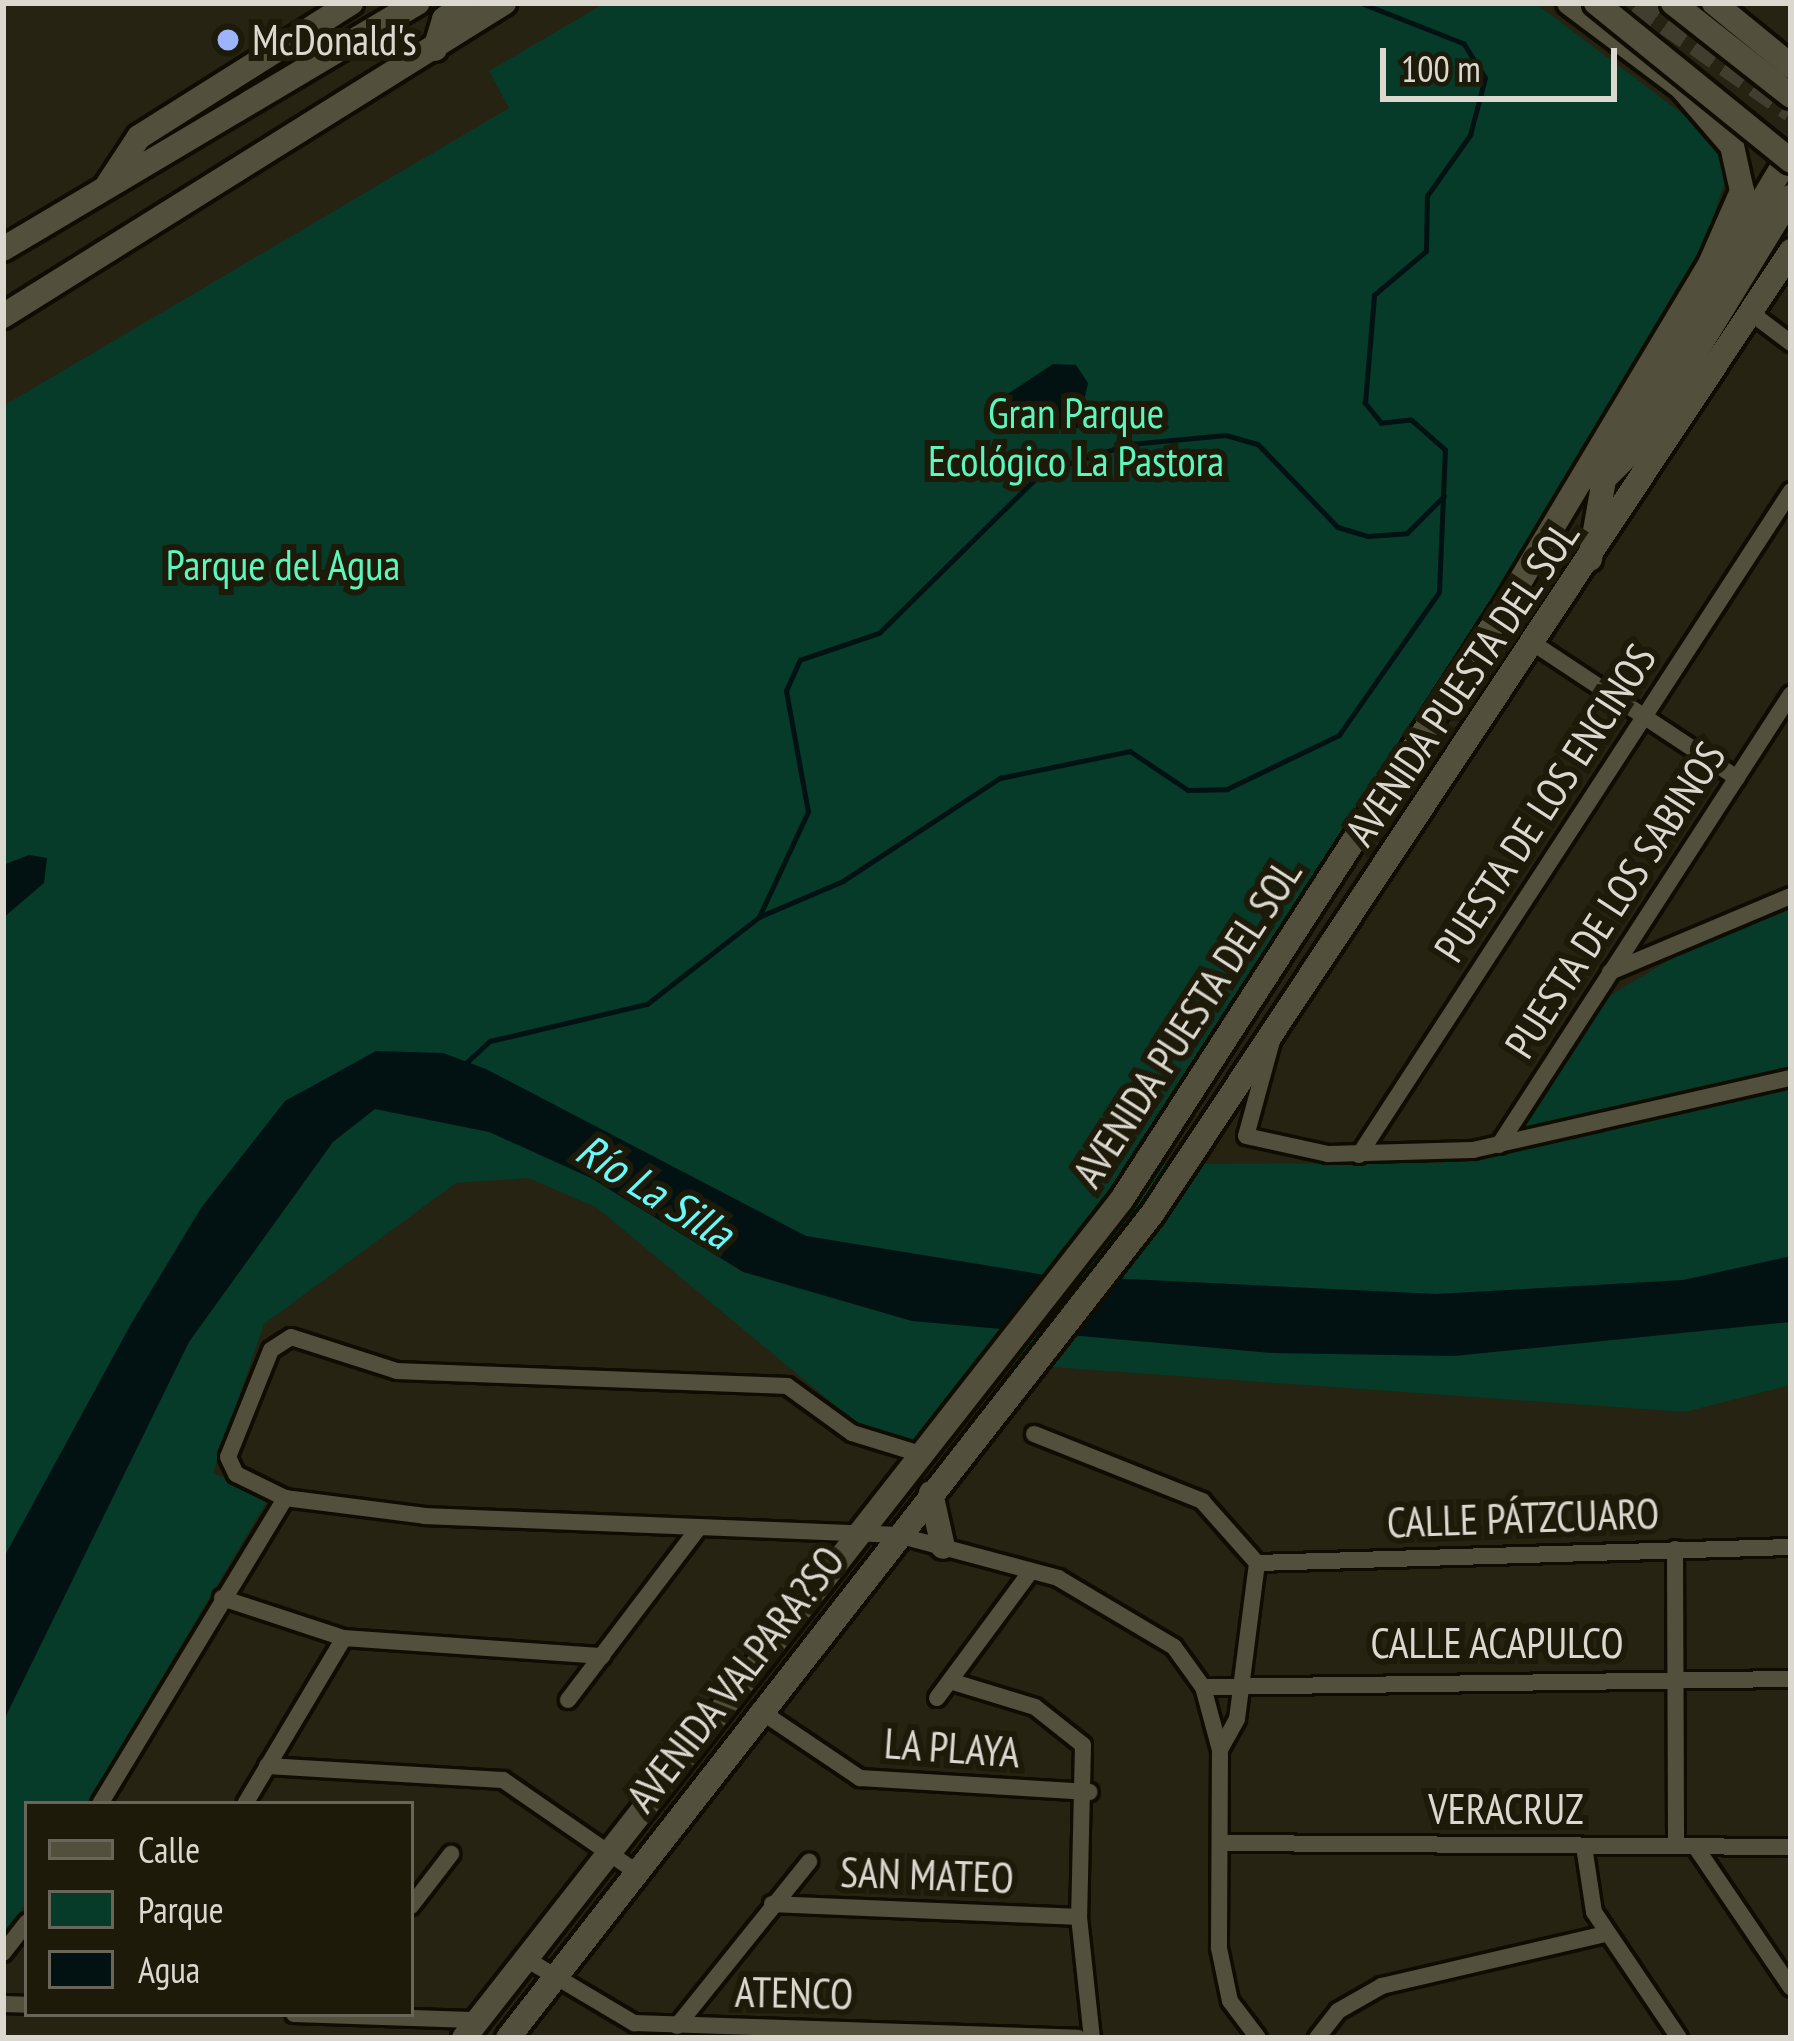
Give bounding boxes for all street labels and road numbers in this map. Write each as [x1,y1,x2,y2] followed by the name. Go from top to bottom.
[1333,509,1591,857] street label: AVENIDA PUESTA DEL SOL
[1423,634,1667,972] street label: PUESTA DE LOS ENCINOS
[1494,732,1736,1068] street label: PUESTA DE LOS SABINOS
[1061,848,1313,1198] street label: AVENIDA PUESTA DEL SOL
[1386,1488,1660,1548] street label: CALLE PÁTZCUARO
[615,1536,855,1822] street label: AVENIDA VALPARA?SO
[1370,1618,1624,1668] street label: CALLE ACAPULCO
[882,1718,1022,1778] street label: LA PLAYA
[1428,1784,1584,1834] street label: VERACRUZ
[839,1847,1015,1903] street label: SAN MATEO
[734,1967,854,2019] street label: ATENCO

